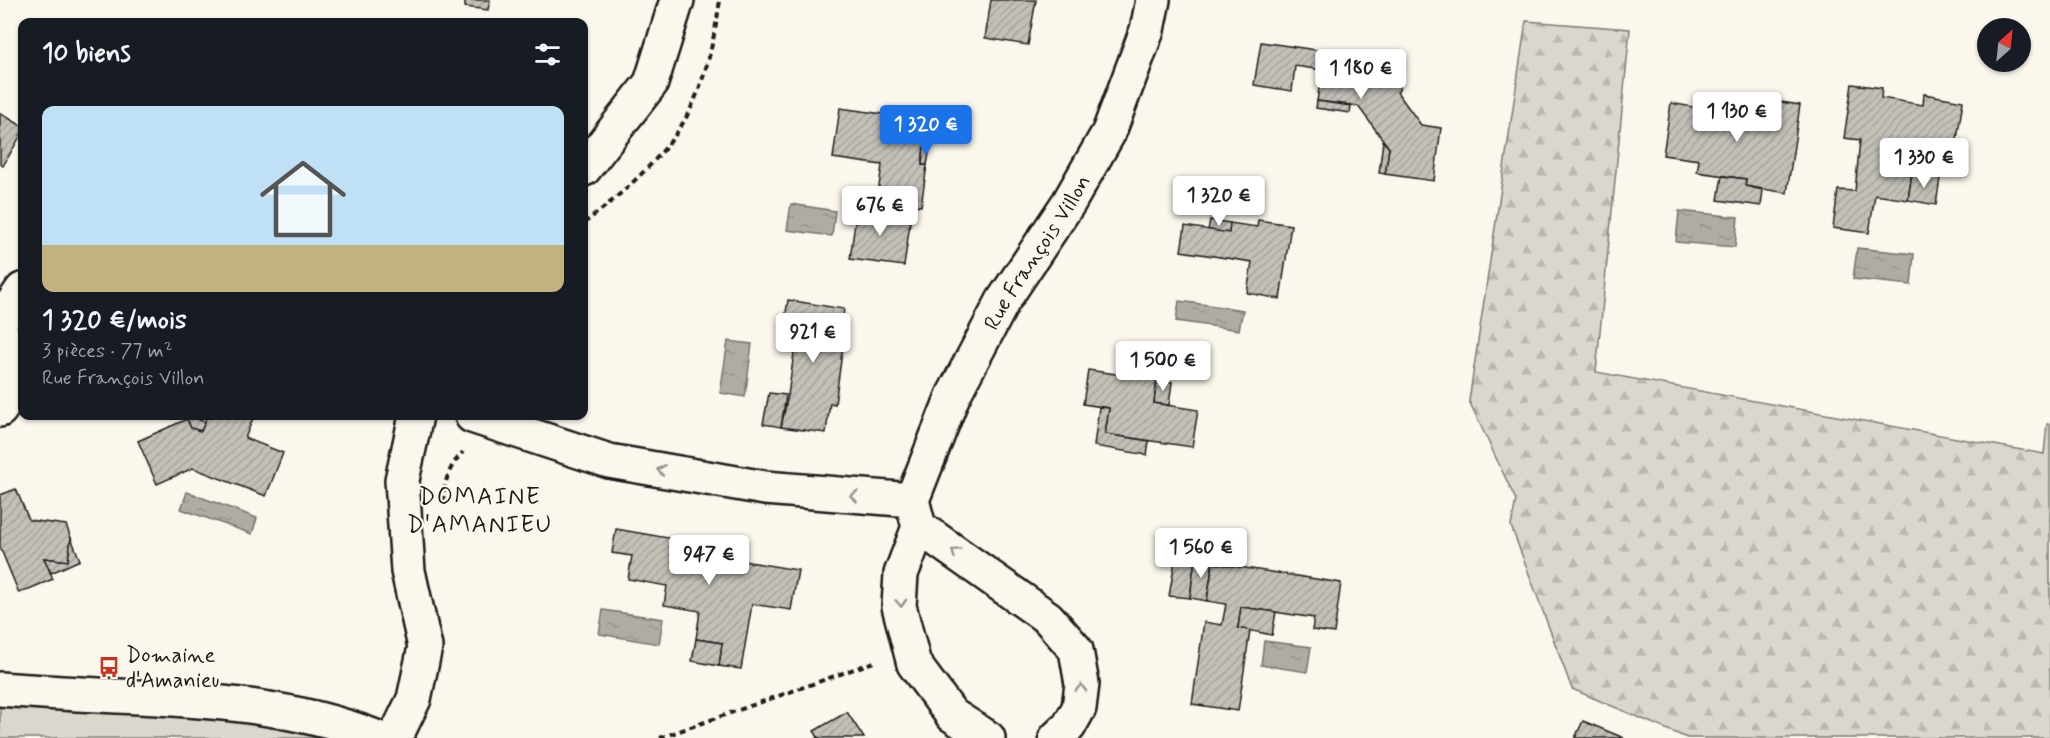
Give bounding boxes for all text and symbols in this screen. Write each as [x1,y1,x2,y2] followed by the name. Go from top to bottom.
[1977,18,2031,72] north arrow
[1977,18,2031,72] map controls
[42,37,131,71] text: 10 biens
[531,38,564,71] icon: filters
[1306,49,1416,100] pin: 1 180 €
[1329,55,1393,82] text: 1 180 €
[1682,92,1792,143] pin: 1 130 €
[1707,98,1767,125] text: 1 130 €
[871,105,981,156] pin: 1 320 €
[894,111,958,138] text: 1 320 €
[1869,138,1979,189] pin: 1 330 €
[1894,144,1954,171] text: 1 330 €
[249,145,357,253] icon: home
[978,170,1098,335] street label: Rue François Villon
[1164,176,1274,227] pin: 1 320 €
[1187,182,1251,209] text: 1 320 €
[838,186,922,237] pin: 676 €
[856,192,904,219] text: 676 €
[42,304,187,338] text: 1 320 €/mois
[771,313,855,364] pin: 921 €
[790,319,836,346] text: 921 €
[42,338,173,365] text: 3 pièces · 77 m²
[1108,341,1218,392] pin: 1 500 €
[1130,347,1196,374] text: 1 500 €
[42,365,205,392] text: Rue François Villon
[656,464,666,477] one-way arrow
[407,482,553,541] district label: DOMAINE D'AMANIEU
[849,489,858,502] one-way arrow
[1146,528,1256,579] pin: 1 560 €
[1169,534,1233,561] text: 1 560 €
[667,535,751,586] pin: 947 €
[683,541,735,568] text: 947 €
[951,548,962,559] one-way arrow
[894,598,907,607] one-way arrow
[126,642,219,695] place label: Domaine d'Amanieu
[97,655,121,679] bus stop icon: Domaine d'Amanieu
[1074,684,1087,693] one-way arrow

